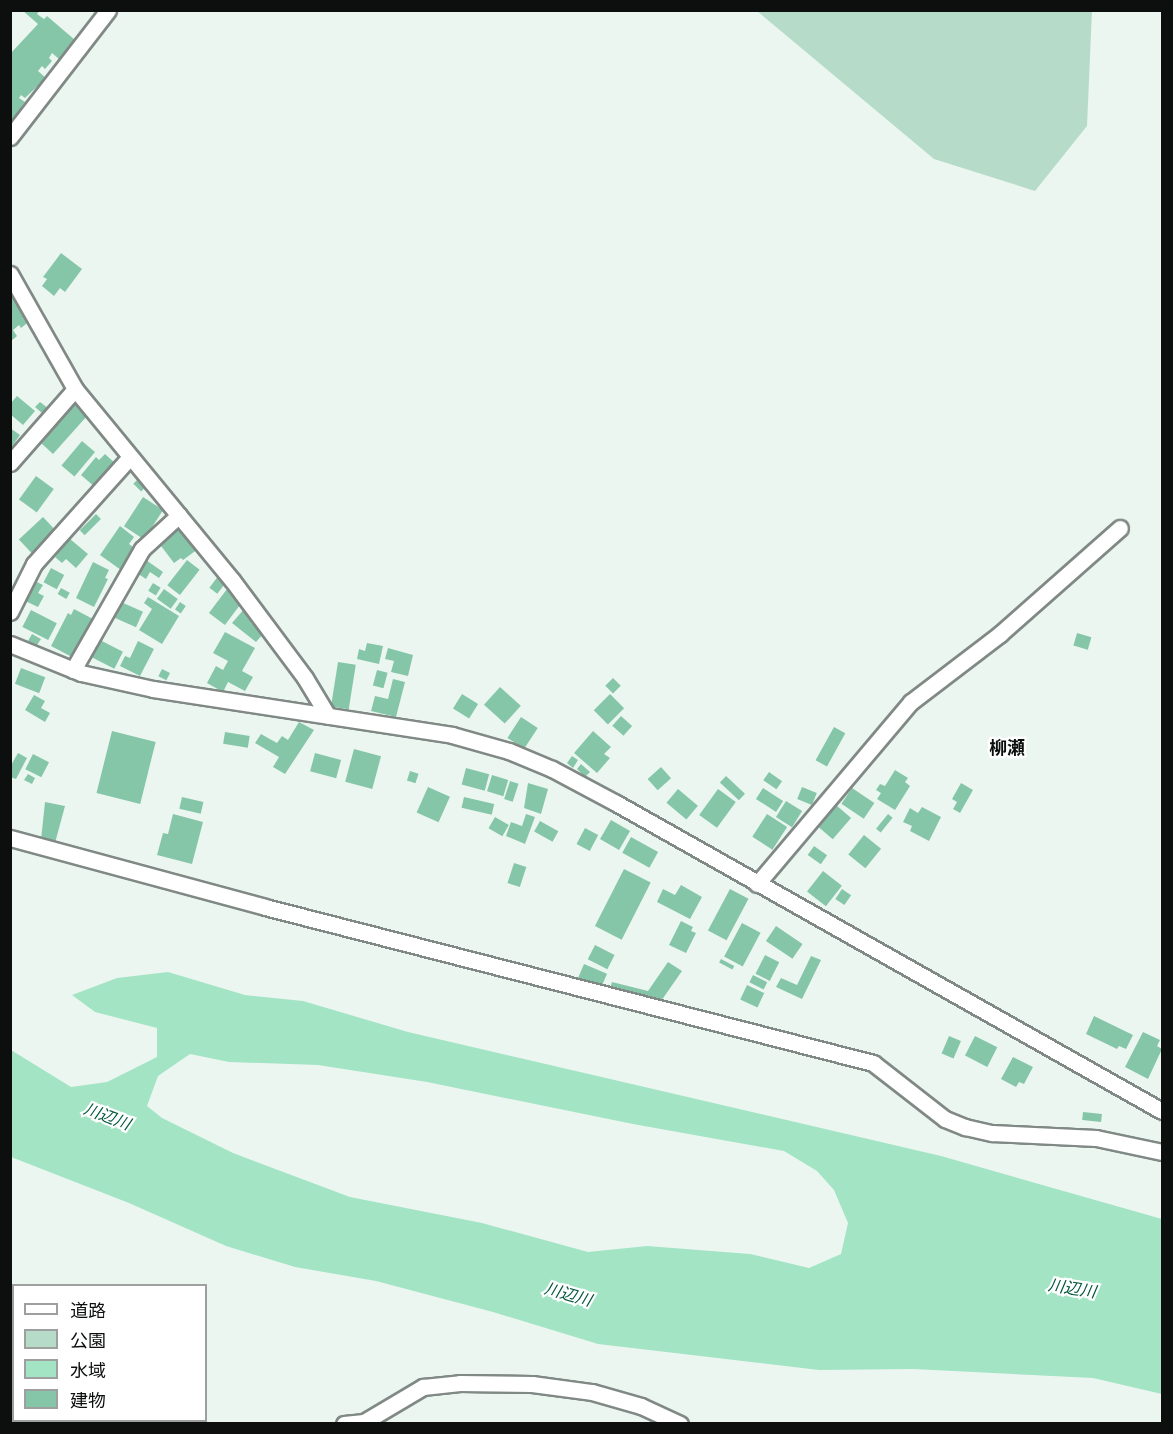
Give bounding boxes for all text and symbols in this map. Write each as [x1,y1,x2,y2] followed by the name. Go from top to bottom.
[989,737,1025,759] district label: 柳瀬
[81,1099,133,1135] water label: 川辺川
[1047,1276,1097,1302] water label: 川辺川
[542,1279,594,1311] water label: 川辺川
[12,1284,207,1422] legend
[70,1300,106,1322] text: 道路
[70,1330,106,1352] text: 公園
[70,1360,106,1382] text: 水域
[70,1390,106,1412] text: 建物

